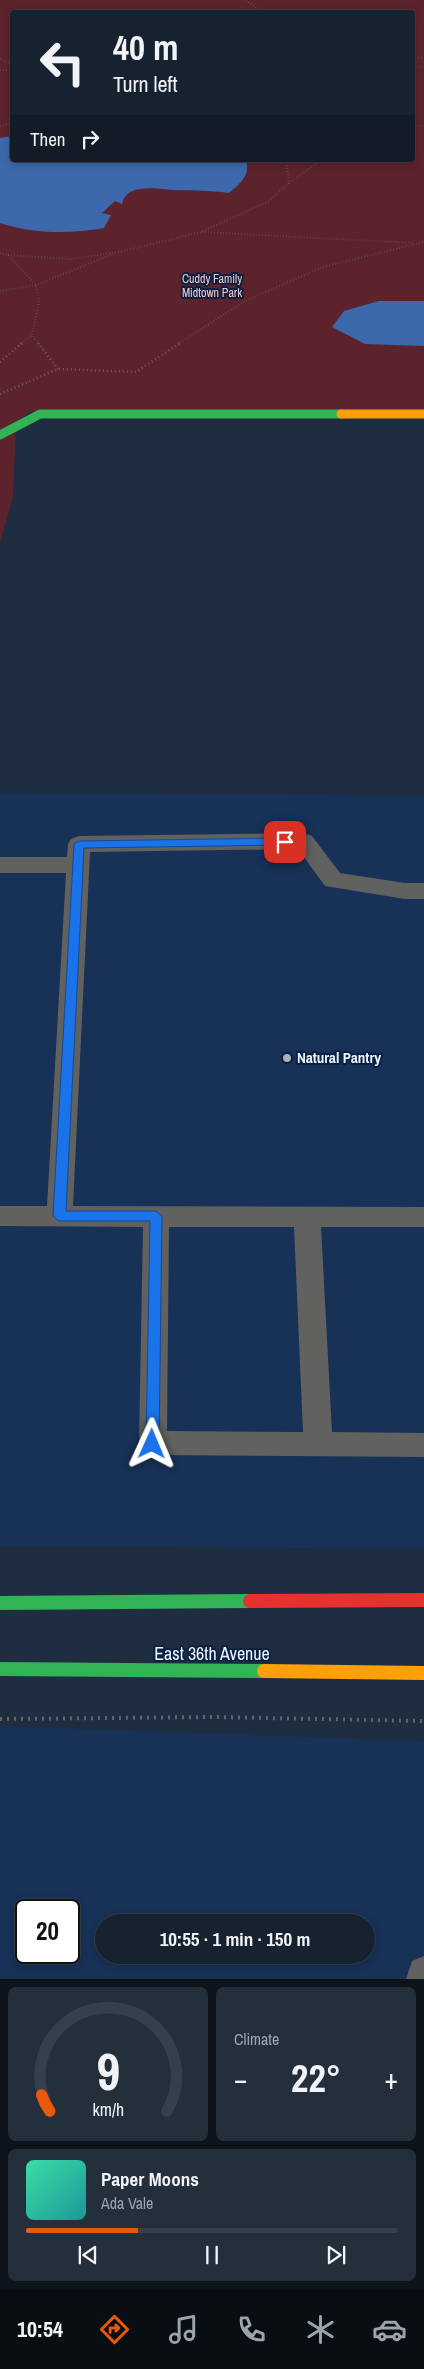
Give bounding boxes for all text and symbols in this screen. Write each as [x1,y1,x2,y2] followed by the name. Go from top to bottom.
[113,24,178,71] text: 40 m
[30,30,95,95] icon: left
[113,69,178,99] text: Turn left
[76,125,104,153] icon: right
[30,126,66,152] text: Then
[182,271,242,301] park label: Cuddy Family Midtown Park
[264,821,306,863] pin
[271,828,299,856] icon: arrive
[297,1047,381,1068] place label: Natural Pantry
[281,1052,293,1064] marker: Natural Pantry
[125,1417,177,1469] position arrow
[154,1641,270,1666] street label: East 36th Avenue
[15,1899,80,1964] speed limit sign: 20
[160,1926,310,1952] text: 10:55 · 1 min · 150 m
[234,2028,279,2050] text: Climate
[96,2036,120,2106] text: 9
[291,2053,341,2104] text: 22°
[234,2060,247,2098] text: −
[385,2060,398,2098] text: +
[92,2098,124,2122] text: km/h
[101,2166,199,2192] text: Paper Moons
[101,2192,153,2214] text: Ada Vale
[74,2241,102,2269] icon: previous
[198,2241,226,2269] icon: pause
[322,2241,350,2269] icon: next
[97,2312,132,2347] icon: directions
[166,2312,201,2347] icon: music
[234,2312,269,2347] icon: phone
[303,2312,338,2347] icon: climate
[372,2312,407,2347] icon: car
[17,2314,63,2344] text: 10:54

